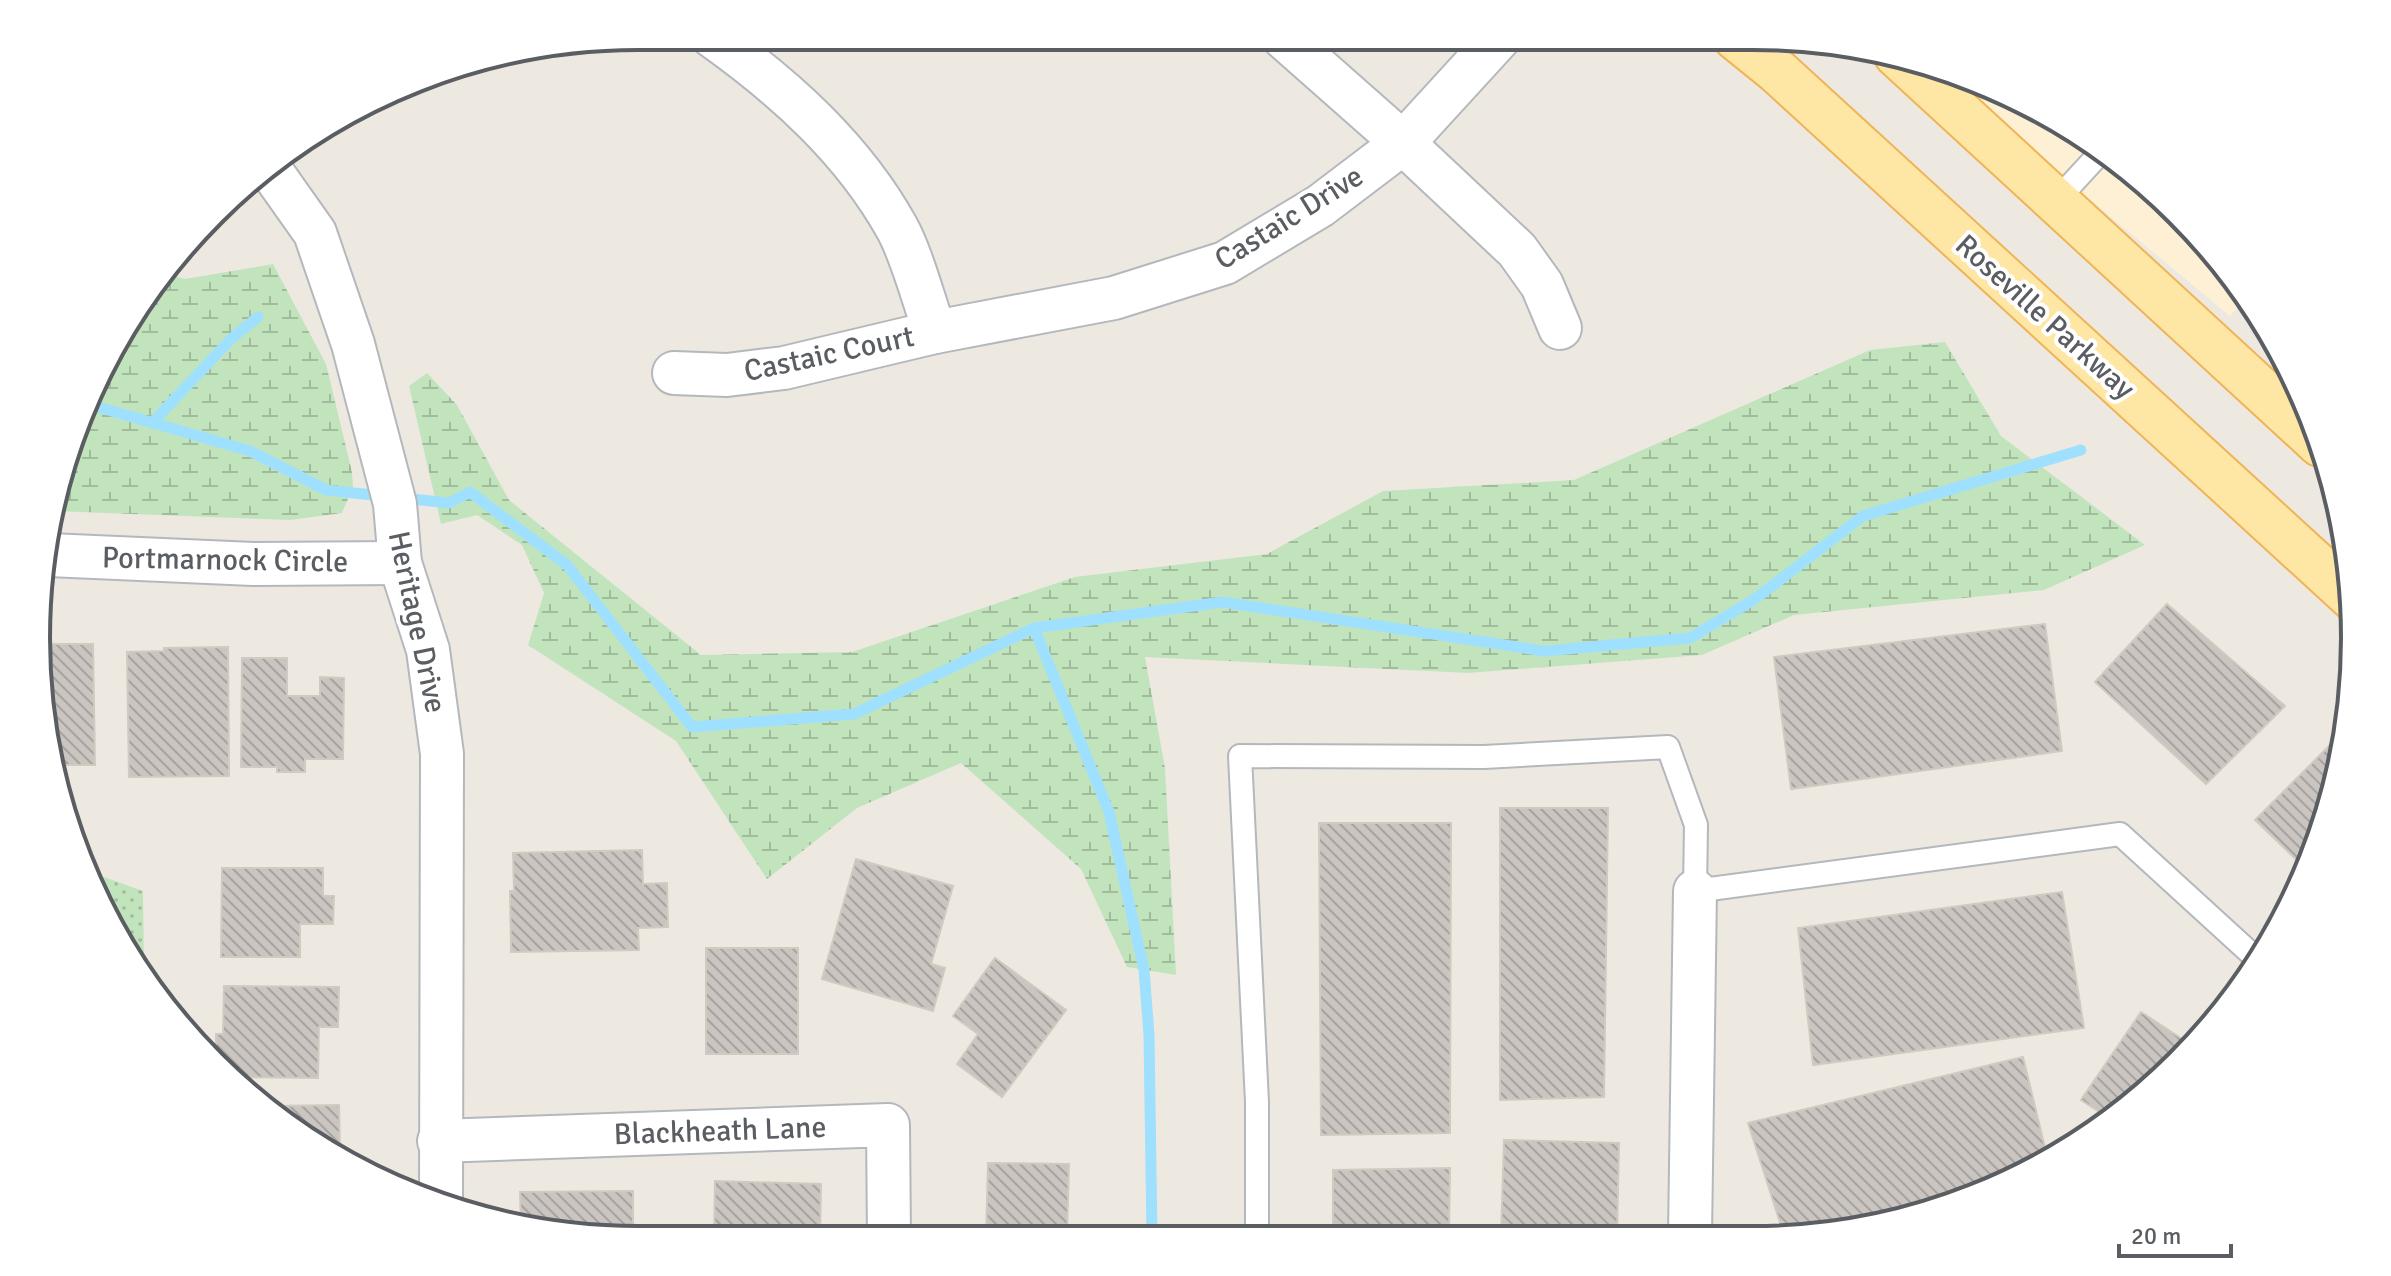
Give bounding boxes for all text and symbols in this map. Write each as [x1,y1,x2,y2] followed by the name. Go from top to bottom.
[1208,158,1370,278] street label: Castaic Drive
[1948,227,2142,407] street label: Roseville Parkway
[741,318,917,390] street label: Castaic Court
[380,528,454,716] street label: Heritage Drive
[102,539,348,581] street label: Portmarnock Circle
[613,1109,827,1153] street label: Blackheath Lane
[2119,1208,2231,1258] scale bar
[2131,1221,2181,1251] text: 20 m

